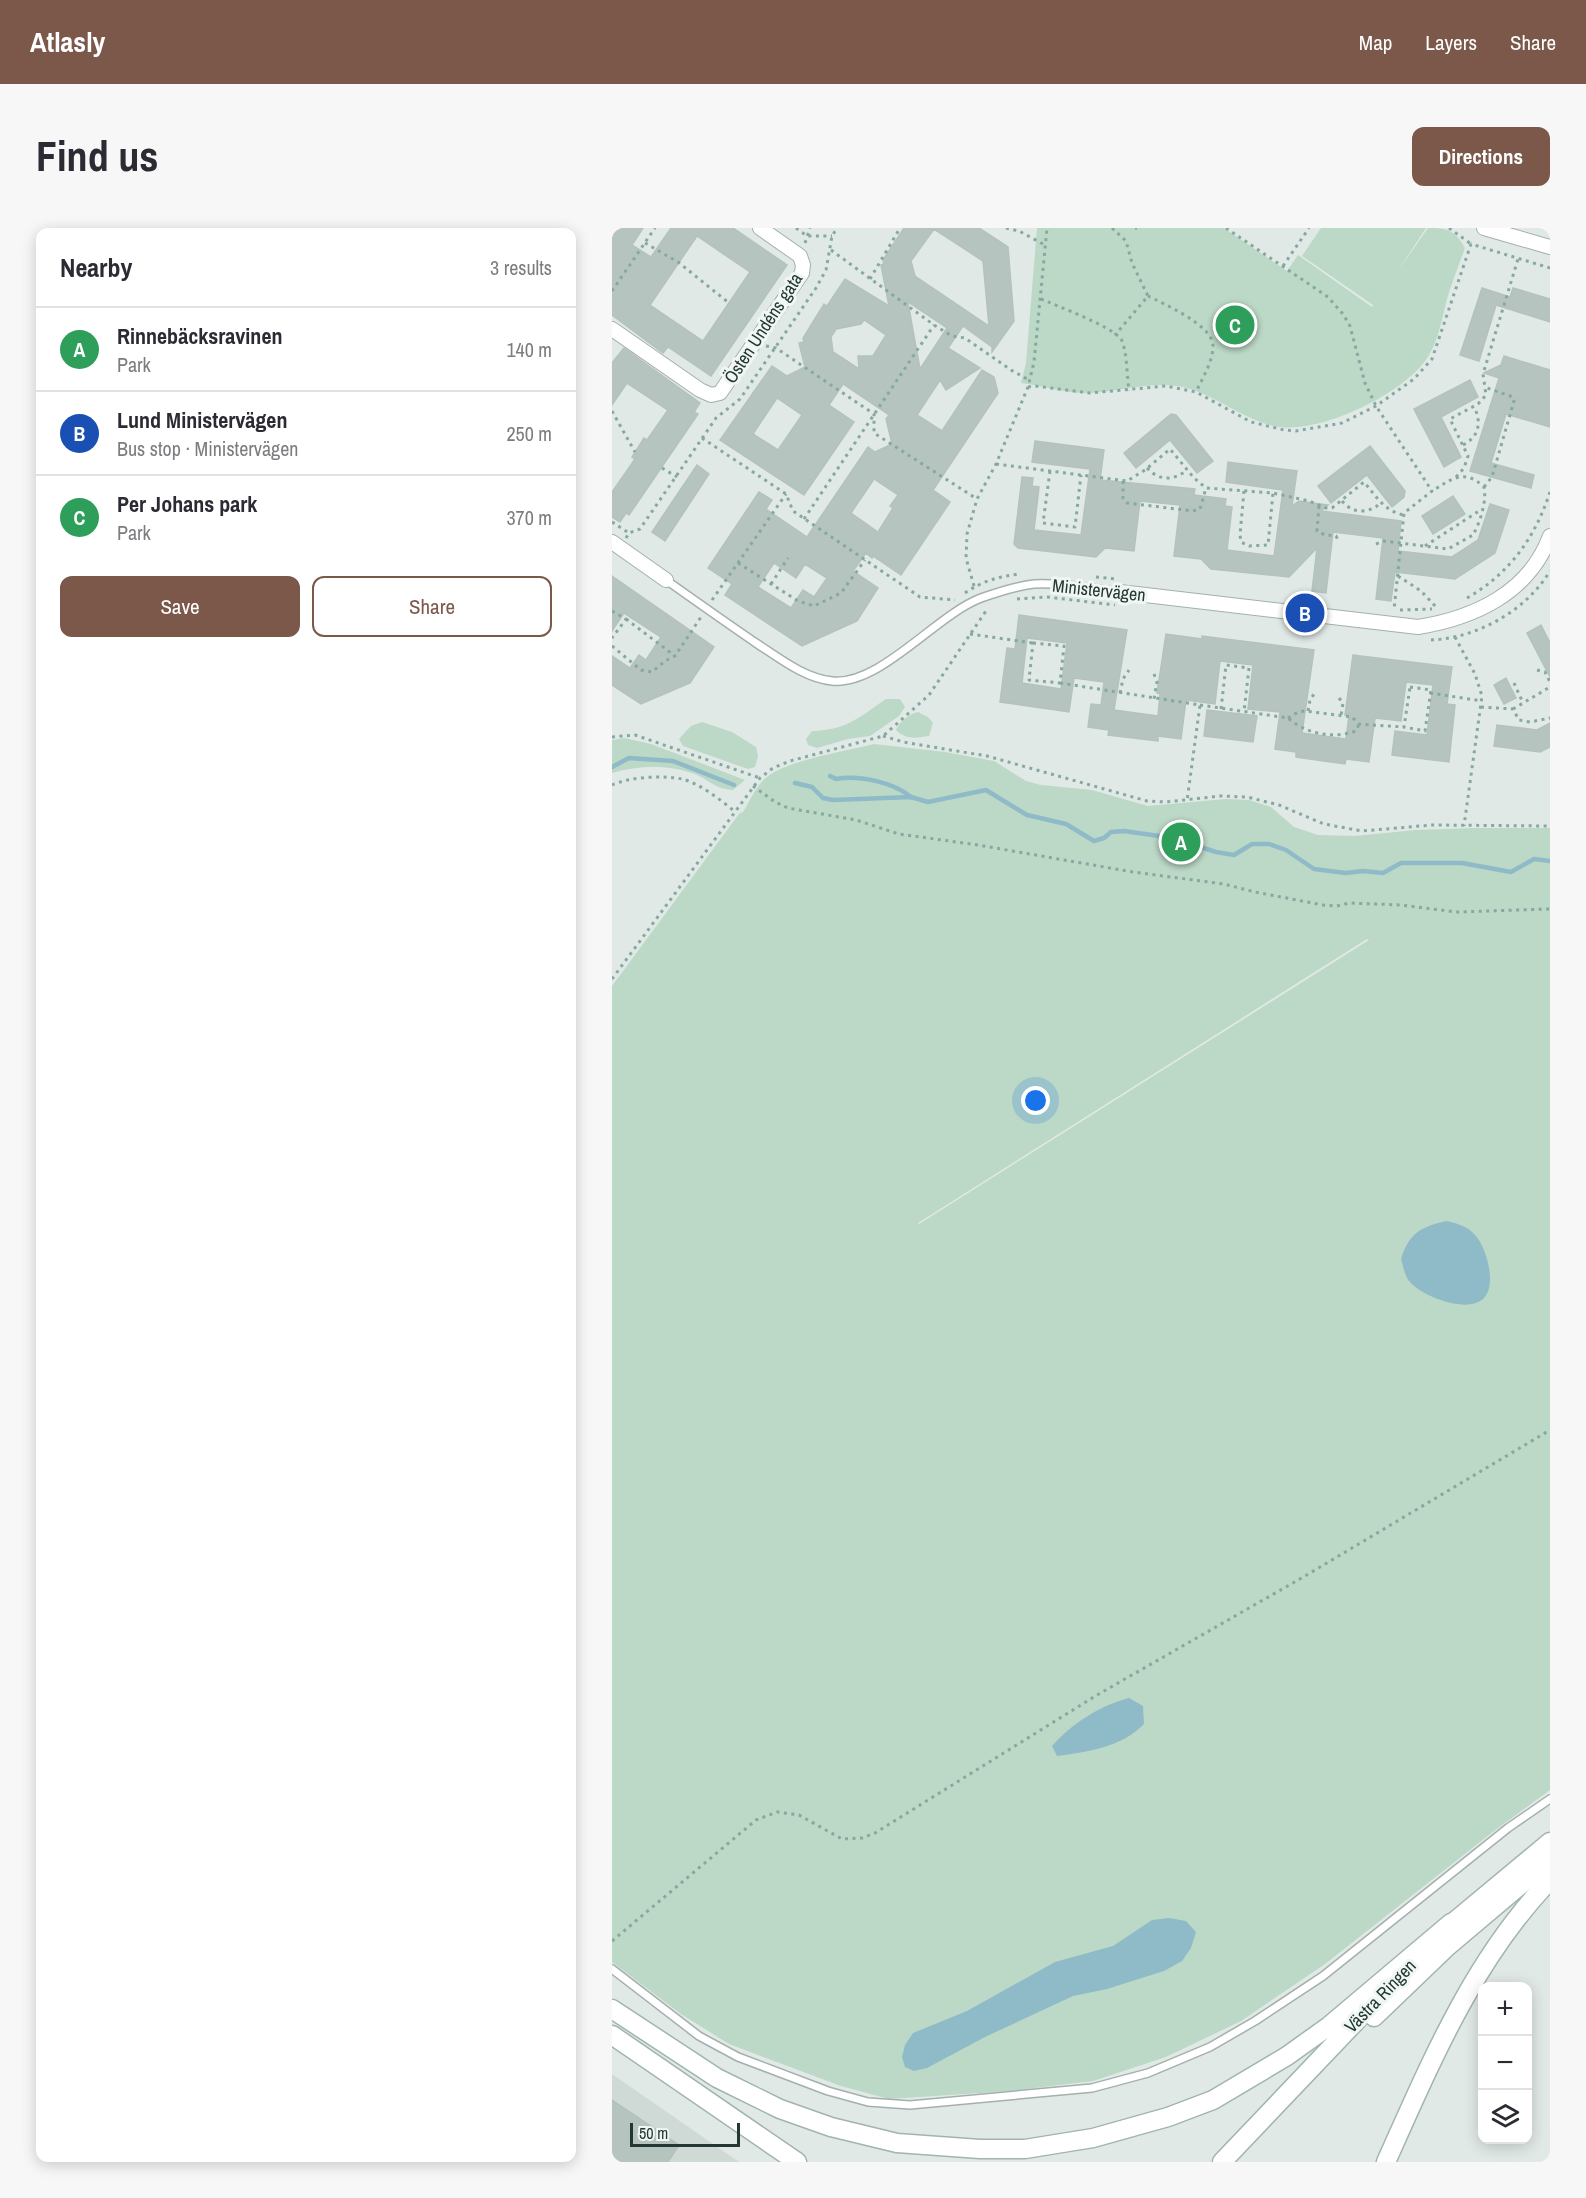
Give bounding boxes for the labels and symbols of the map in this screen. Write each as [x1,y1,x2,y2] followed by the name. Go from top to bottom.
[718,268,808,388] street label: Östen Undéns gata
[1216,302,1254,348] pin: C
[1051,573,1147,607] street label: Ministervägen
[1286,590,1324,636] pin: B
[1162,820,1200,864] pin: A
[1021,1086,1050,1115] your location
[1339,1954,1421,2038] street label: Västra Ringen
[630,2120,740,2148] scale bar

